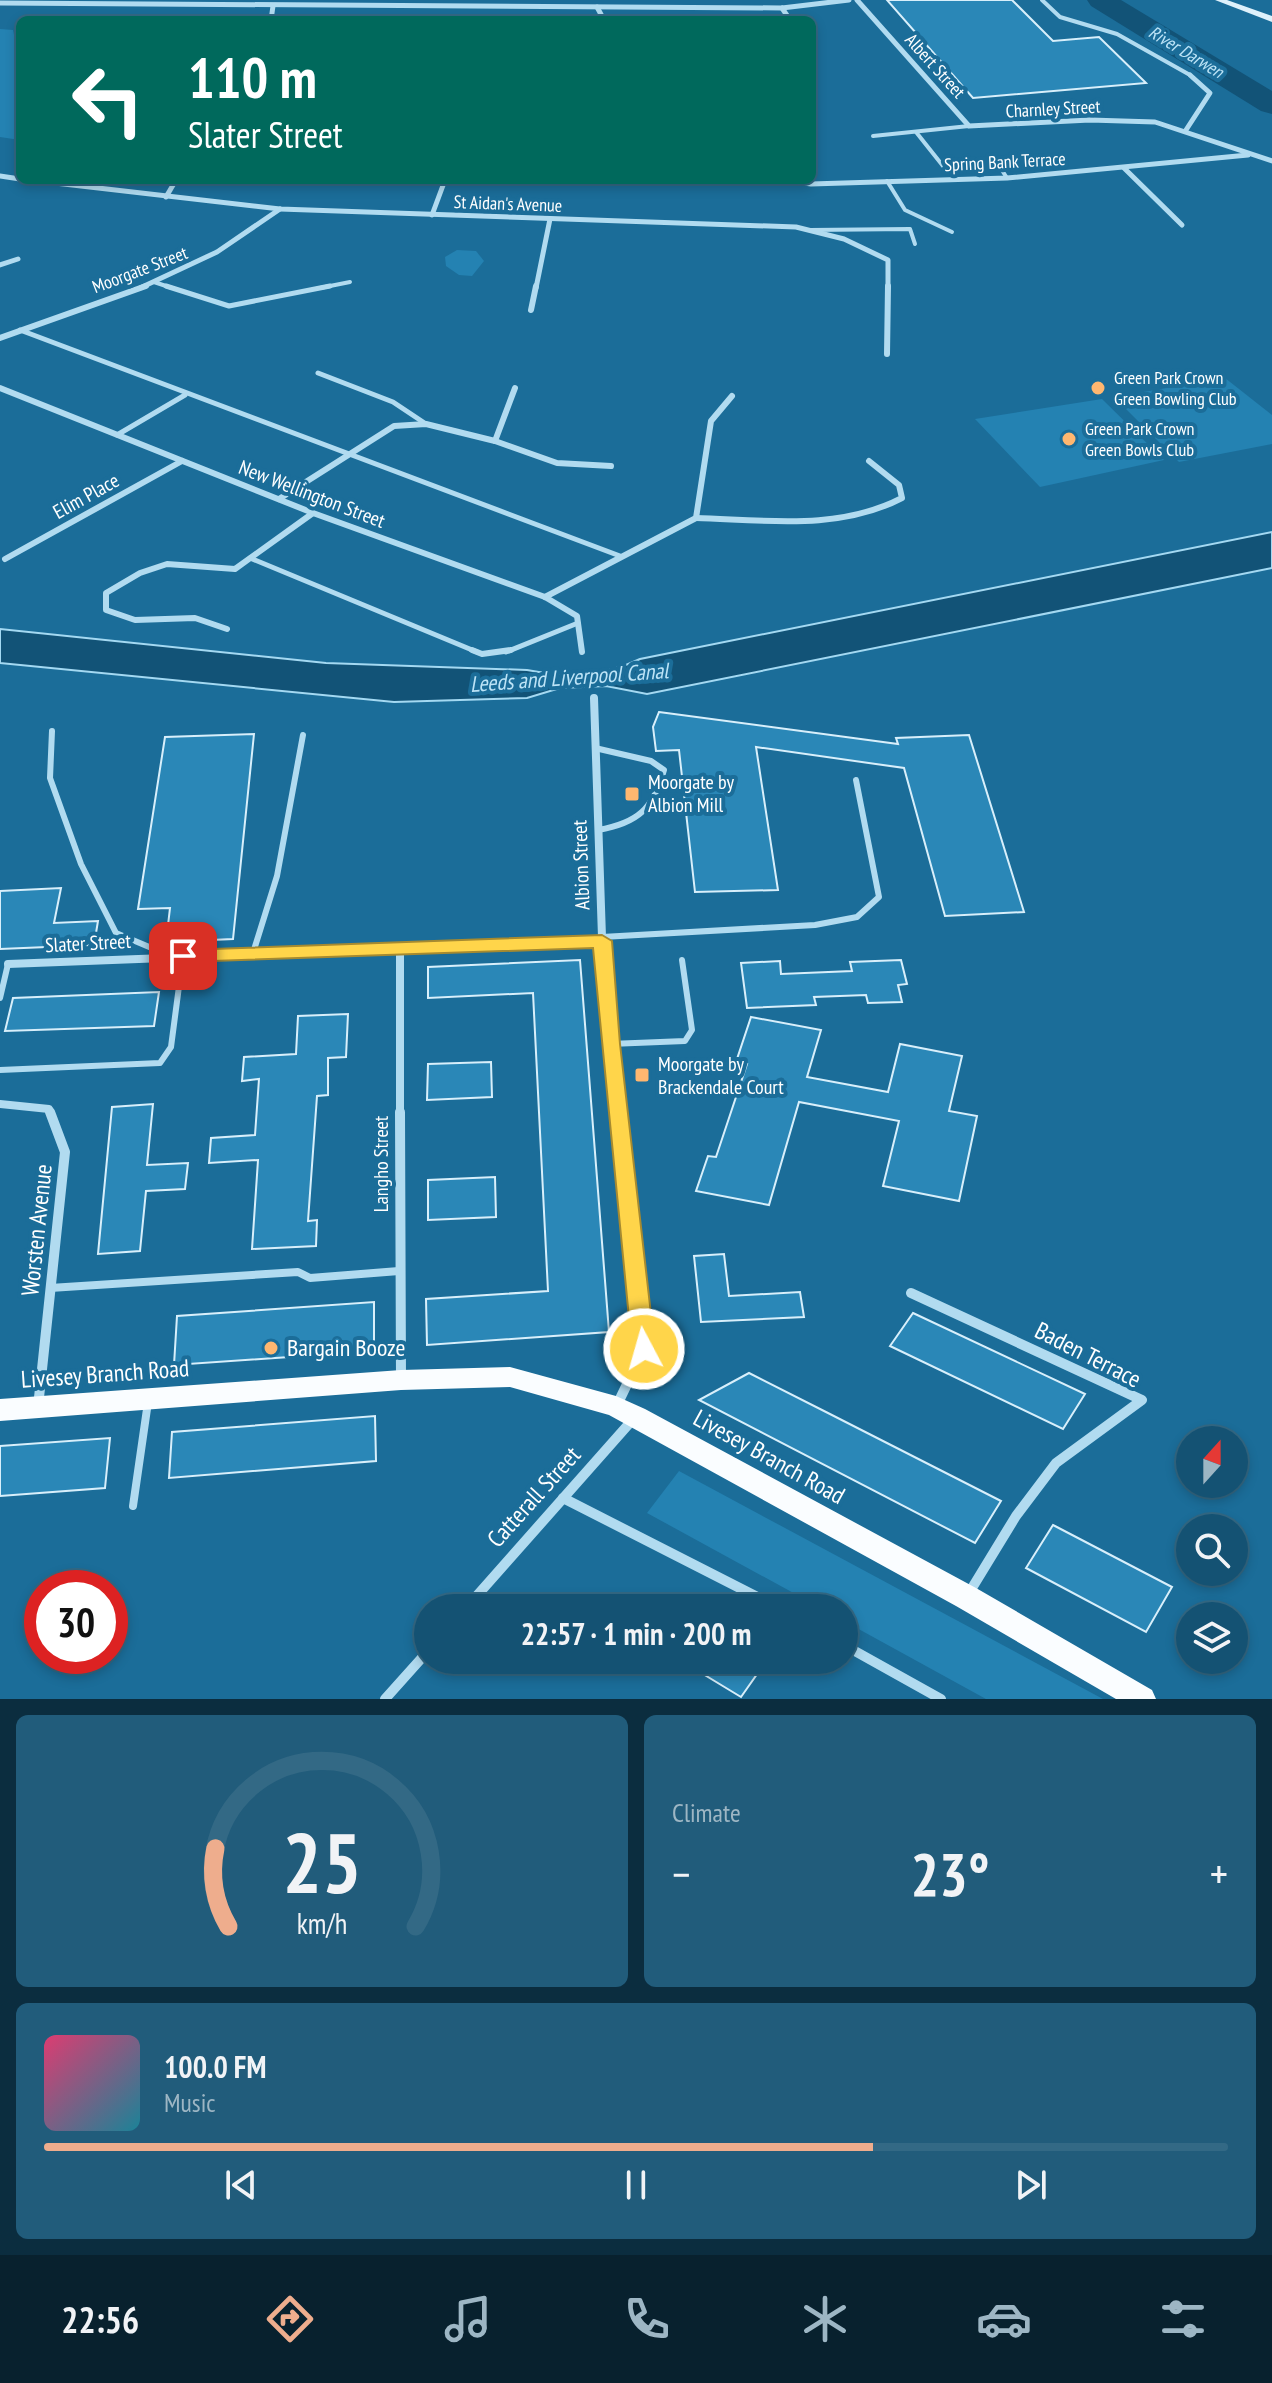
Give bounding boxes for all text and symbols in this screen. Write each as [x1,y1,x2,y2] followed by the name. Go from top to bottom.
[1145,20,1229,83] water label: River Darwen
[900,28,970,103] street label: Albert Street
[188,41,317,113] text: 110 m
[56,48,160,152] icon: left
[1005,95,1101,122] street label: Charnley Street
[188,111,343,158] text: Slater Street
[944,147,1066,176] street label: Spring Bank Terrace
[453,190,563,217] street label: St Aidan's Avenue
[89,241,191,298] street label: Moorgate Street
[1114,366,1237,410] place label: Green Park Crown Green Bowling Club
[1089,379,1107,397] marker: Green Park Crown Green Bowling Club
[1085,417,1194,461] place label: Green Park Crown Green Bowls Club
[1060,430,1078,448] marker: Green Park Crown Green Bowls Club
[235,454,389,534] street label: New Wellington Street
[48,467,124,525] street label: Elim Place
[469,656,671,698] water label: Leeds and Liverpool Canal
[648,769,734,818] place label: Moorgate by Albion Mill
[623,785,641,803] marker: Moorgate by Albion Mill
[566,819,596,911] street label: Albion Street
[149,922,217,990] pin
[44,928,132,958] street label: Slater Street
[161,934,205,978] icon: arrive
[658,1051,784,1100] place label: Moorgate by Brackendale Court
[633,1066,651,1084] marker: Moorgate by Brackendale Court
[368,1115,394,1212] street label: Langho Street
[14,1163,59,1297] street label: Worsten Avenue
[602,1307,686,1391] position arrow
[1030,1315,1147,1395] street label: Baden Terrace
[287,1332,405,1363] place label: Bargain Booze
[262,1339,280,1357] marker: Bargain Booze
[20,1352,190,1395] street label: Livesey Branch Road
[688,1402,850,1511] street label: Livesey Branch Road
[1176,1426,1248,1498] north arrow
[1176,1426,1248,1674] map controls
[480,1439,587,1554] street label: Catterall Street
[1176,1514,1248,1586] button: search
[24,1570,128,1674] speed limit sign: 30
[1176,1602,1248,1674] button: layers
[521,1614,751,1653] text: 22:57 · 1 min · 200 m
[672,1796,741,1829] text: Climate
[282,1808,362,1916] text: 25
[910,1835,990,1913] text: 23°
[672,1845,690,1902] text: −
[1210,1845,1228,1902] text: +
[297,1905,347,1942] text: km/h
[164,2047,266,2086] text: 100.0 FM
[164,2086,216,2119] text: Music
[219,2163,263,2207] icon: previous
[614,2163,658,2207] icon: pause
[1009,2163,1053,2207] icon: next
[262,2291,318,2347] icon: directions
[440,2291,496,2347] icon: music
[619,2291,675,2347] icon: phone
[797,2291,853,2347] icon: climate
[976,2291,1032,2347] icon: car
[1155,2291,1211,2347] icon: filters
[61,2296,139,2343] text: 22:56

